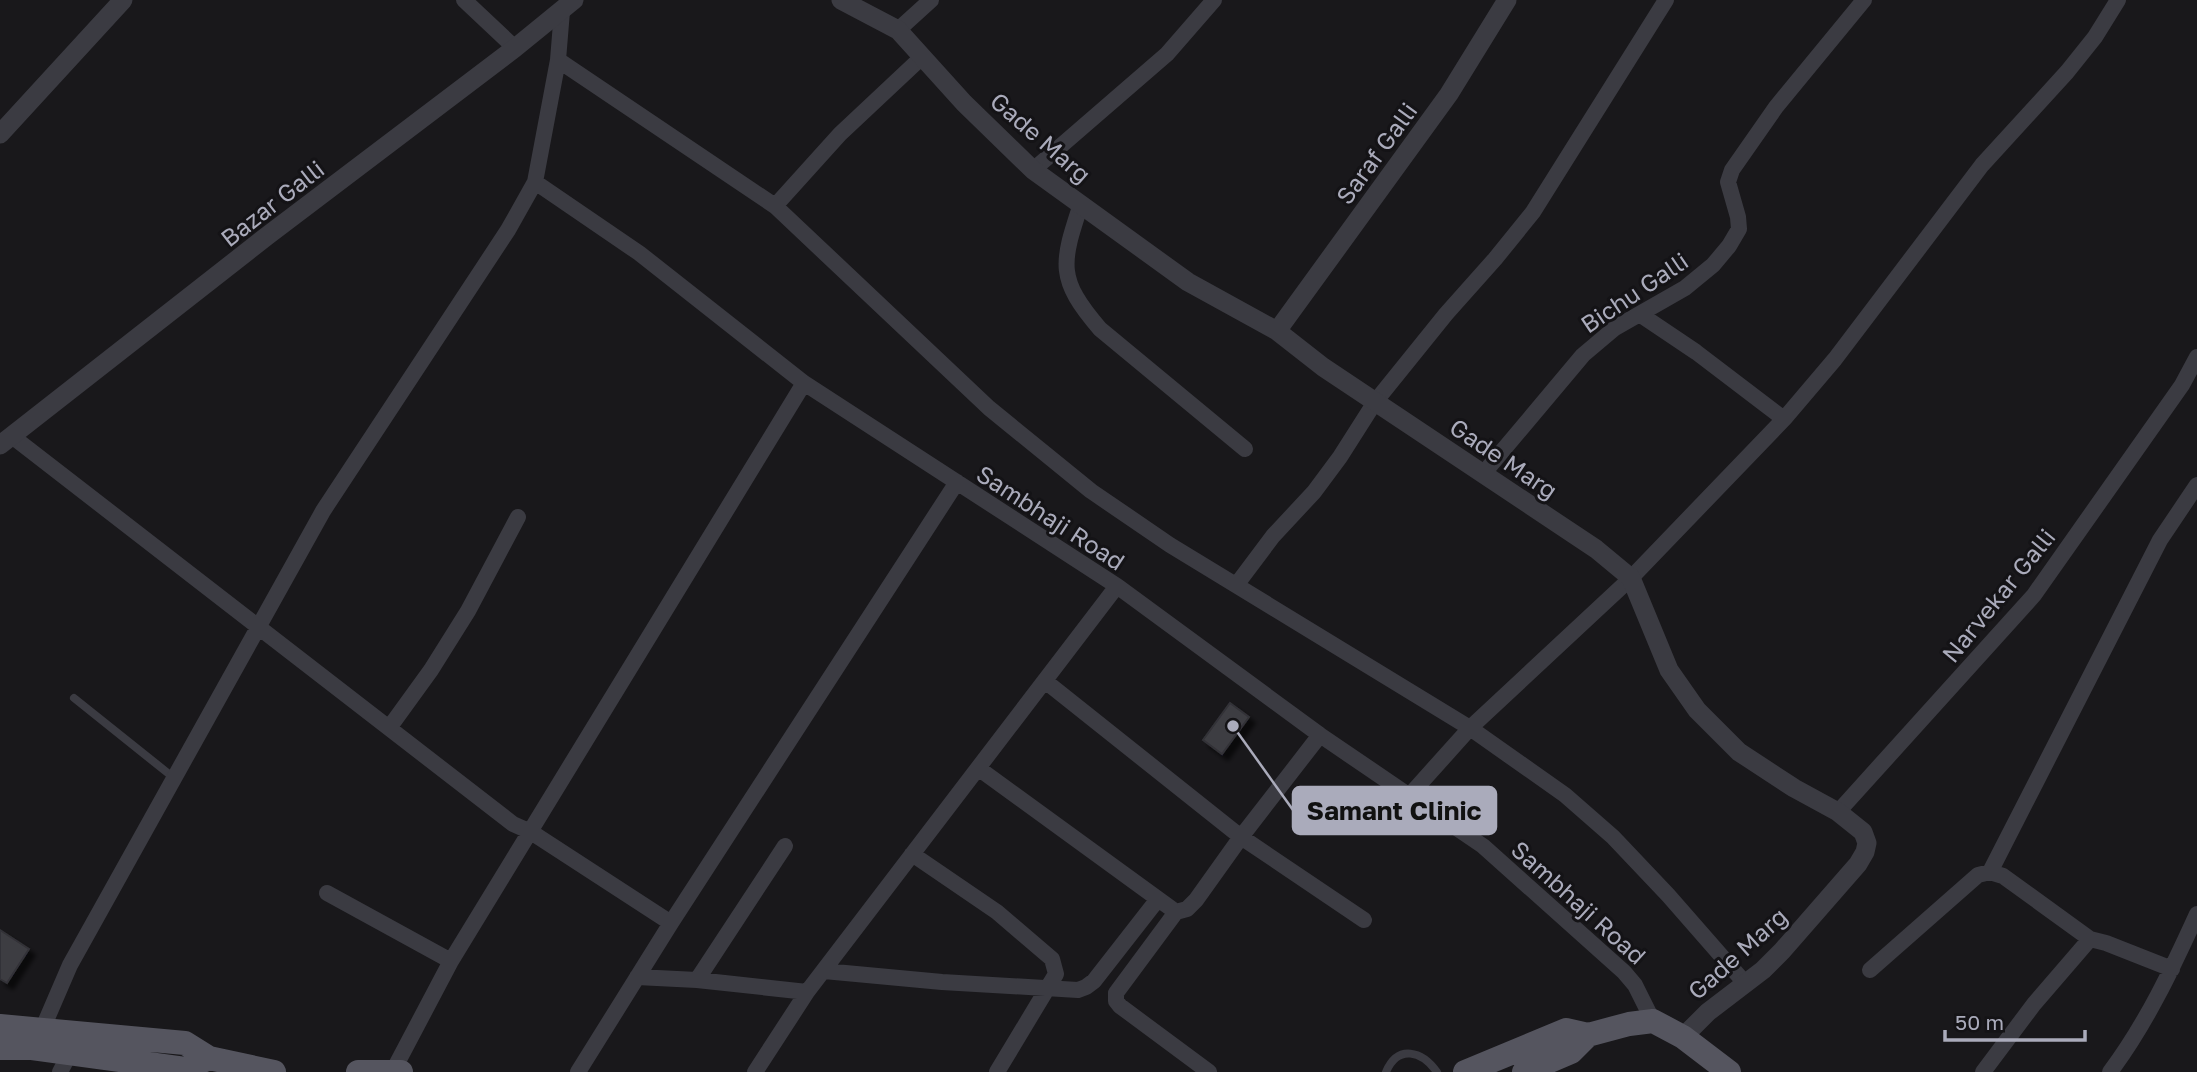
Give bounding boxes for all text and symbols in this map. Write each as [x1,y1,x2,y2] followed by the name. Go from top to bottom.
[985,86,1097,188] street label: Gade Marg
[1329,96,1423,210] street label: Saraf Galli
[215,154,329,252] street label: Bazar Galli
[1575,246,1693,338] street label: Bichu Galli
[1445,412,1563,504] street label: Gade Marg
[971,458,1131,576] street label: Sambhaji Road
[1935,522,2061,668] street label: Narvekar Galli
[1293,787,1496,834] callout: Samant Clinic
[1306,795,1482,826] text: Samant Clinic
[1506,834,1652,970] street label: Sambhaji Road
[1682,901,1792,1005] street label: Gade Marg
[1945,998,2085,1042] scale bar
[1955,1009,2004,1035] text: 50 m

